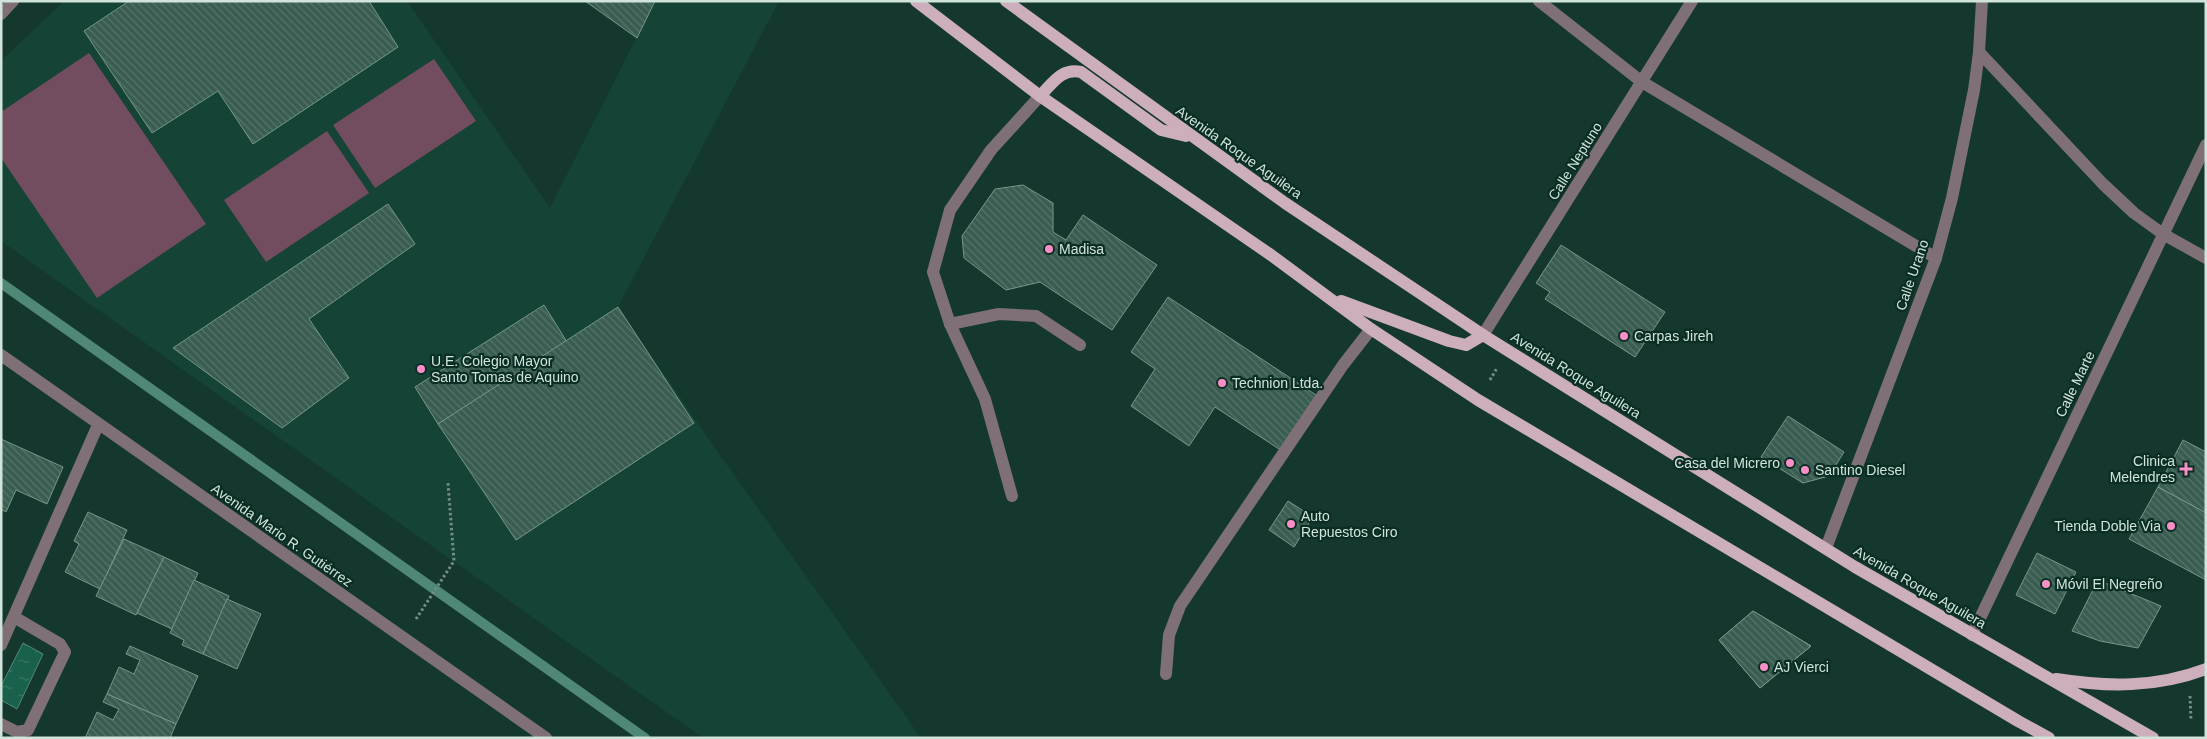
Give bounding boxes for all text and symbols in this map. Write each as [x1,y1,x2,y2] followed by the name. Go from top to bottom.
[1173,102,1305,202] street label: Avenida Roque Aguilera
[1545,119,1605,203] street label: Calle Neptuno
[1892,237,1932,313] street label: Calle Urano
[1059,241,1104,257] place label: Madisa
[1043,243,1055,255] marker: Madisa
[1508,328,1644,422] street label: Avenida Roque Aguilera
[1634,328,1713,344] place label: Carpas Jireh
[1618,330,1630,342] marker: Carpas Jireh
[2052,348,2098,420] street label: Calle Marte
[431,353,579,385] place label: U.E. Colegio Mayor Santo Tomas de Aquino
[415,363,427,375] marker: U.E. Colegio Mayor Santo Tomas de Aquino
[1232,375,1323,391] place label: Technion Ltda.
[1216,377,1228,389] marker: Technion Ltda.
[2110,453,2175,485] place label: Clinica Melendres
[1674,455,1780,471] place label: Casa del Micrero
[1784,457,1796,469] marker: Casa del Micrero
[1815,462,1905,478] place label: Santino Diesel
[2179,462,2193,476] marker: Clinica Melendres
[1799,464,1811,476] marker: Santino Diesel
[208,480,356,590] street label: Avenida Mario R. Gutiérrez
[1301,508,1398,540] place label: Auto Repuestos Ciro
[1285,518,1297,530] marker: Auto Repuestos Ciro
[2054,518,2161,534] place label: Tienda Doble Via
[2165,520,2177,532] marker: Tienda Doble Via
[1851,543,1989,632] street label: Avenida Roque Aguilera
[2056,576,2163,592] place label: Móvil El Negreño
[2040,578,2052,590] marker: Móvil El Negreño
[1774,659,1829,675] place label: AJ Vierci
[1758,661,1770,673] marker: AJ Vierci

